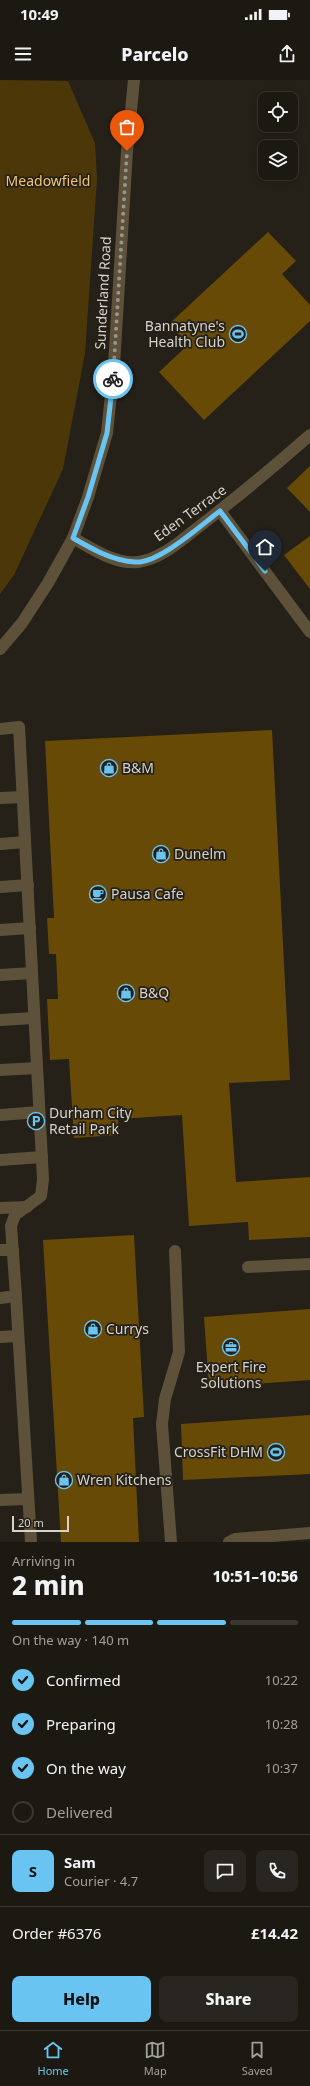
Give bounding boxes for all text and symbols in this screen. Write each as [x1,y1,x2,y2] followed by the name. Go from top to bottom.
[20,4,59,24] text: 10:49
[121,42,189,66] text: Parcelo
[12,43,34,65] icon: menu
[276,43,298,65] icon: share
[258,92,298,180] map controls
[258,92,298,132] button: locate
[110,110,144,151] pin
[116,116,138,138] icon: bag
[258,140,298,180] button: layers
[6,171,90,190] park label: Meadowfield
[90,236,115,350] street label: Sunderland Road
[145,316,225,351] place label: Bannatyne's Health Club
[228,324,248,344] sports icon: Bannatyne's Health Club
[93,359,133,399] courier
[102,368,124,390] icon: bike
[150,480,230,545] street label: Eden Terrace
[248,530,282,571] pin
[254,536,276,558] icon: home
[99,758,119,778] shop icon: B&M
[122,758,154,777] place label: B&M
[151,844,171,864] shop icon: Dunelm
[174,844,226,863] place label: Dunelm
[88,884,108,904] cafe icon: Pausa Cafe
[111,884,184,903] place label: Pausa Cafe
[116,983,136,1003] shop icon: B&Q
[139,983,169,1002] place label: B&Q
[49,1103,132,1138] place label: Durham City Retail Park
[26,1111,46,1131] parking icon: Durham City Retail Park
[83,1319,103,1339] shop icon: Currys
[106,1319,149,1338] place label: Currys
[221,1337,241,1357] office icon: Expert Fire Solutions
[196,1357,266,1392] place label: Expert Fire Solutions
[174,1442,263,1461] place label: CrossFit DHM
[266,1442,286,1462] sports icon: CrossFit DHM
[54,1470,74,1490] shop icon: Wren Kitchens
[77,1470,172,1489] place label: Wren Kitchens
[12,1514,69,1533] scale bar
[18,1515,44,1530] text: 20 m
[12,1552,75,1570] text: Arriving in
[213,1566,298,1586] text: 10:51–10:56
[12,1567,85,1603] text: 2 min
[12,1631,129,1649] text: On the way · 140 m
[12,1669,34,1691] icon: check
[46,1670,121,1690] text: Confirmed
[265,1671,298,1689] text: 10:22
[12,1713,34,1735] icon: check
[46,1714,116,1734] text: Preparing
[265,1715,298,1733] text: 10:28
[12,1757,34,1779] icon: check
[46,1758,126,1778] text: On the way
[265,1759,298,1777] text: 10:37
[46,1802,113,1822] text: Delivered
[204,1850,246,1892] button: chat
[256,1850,298,1892] button: phone
[64,1852,96,1872] text: Sam
[29,1861,37,1881] text: S
[64,1872,138,1890] text: Courier · 4.7
[12,1923,101,1943] text: Order #6376
[251,1923,298,1943] text: £14.42
[12,1976,151,2022] button: Help
[159,1976,298,2022] button: Share
[38,2039,69,2078] tab: Home
[144,2039,167,2078] tab: Map
[242,2039,273,2078] tab: Saved

